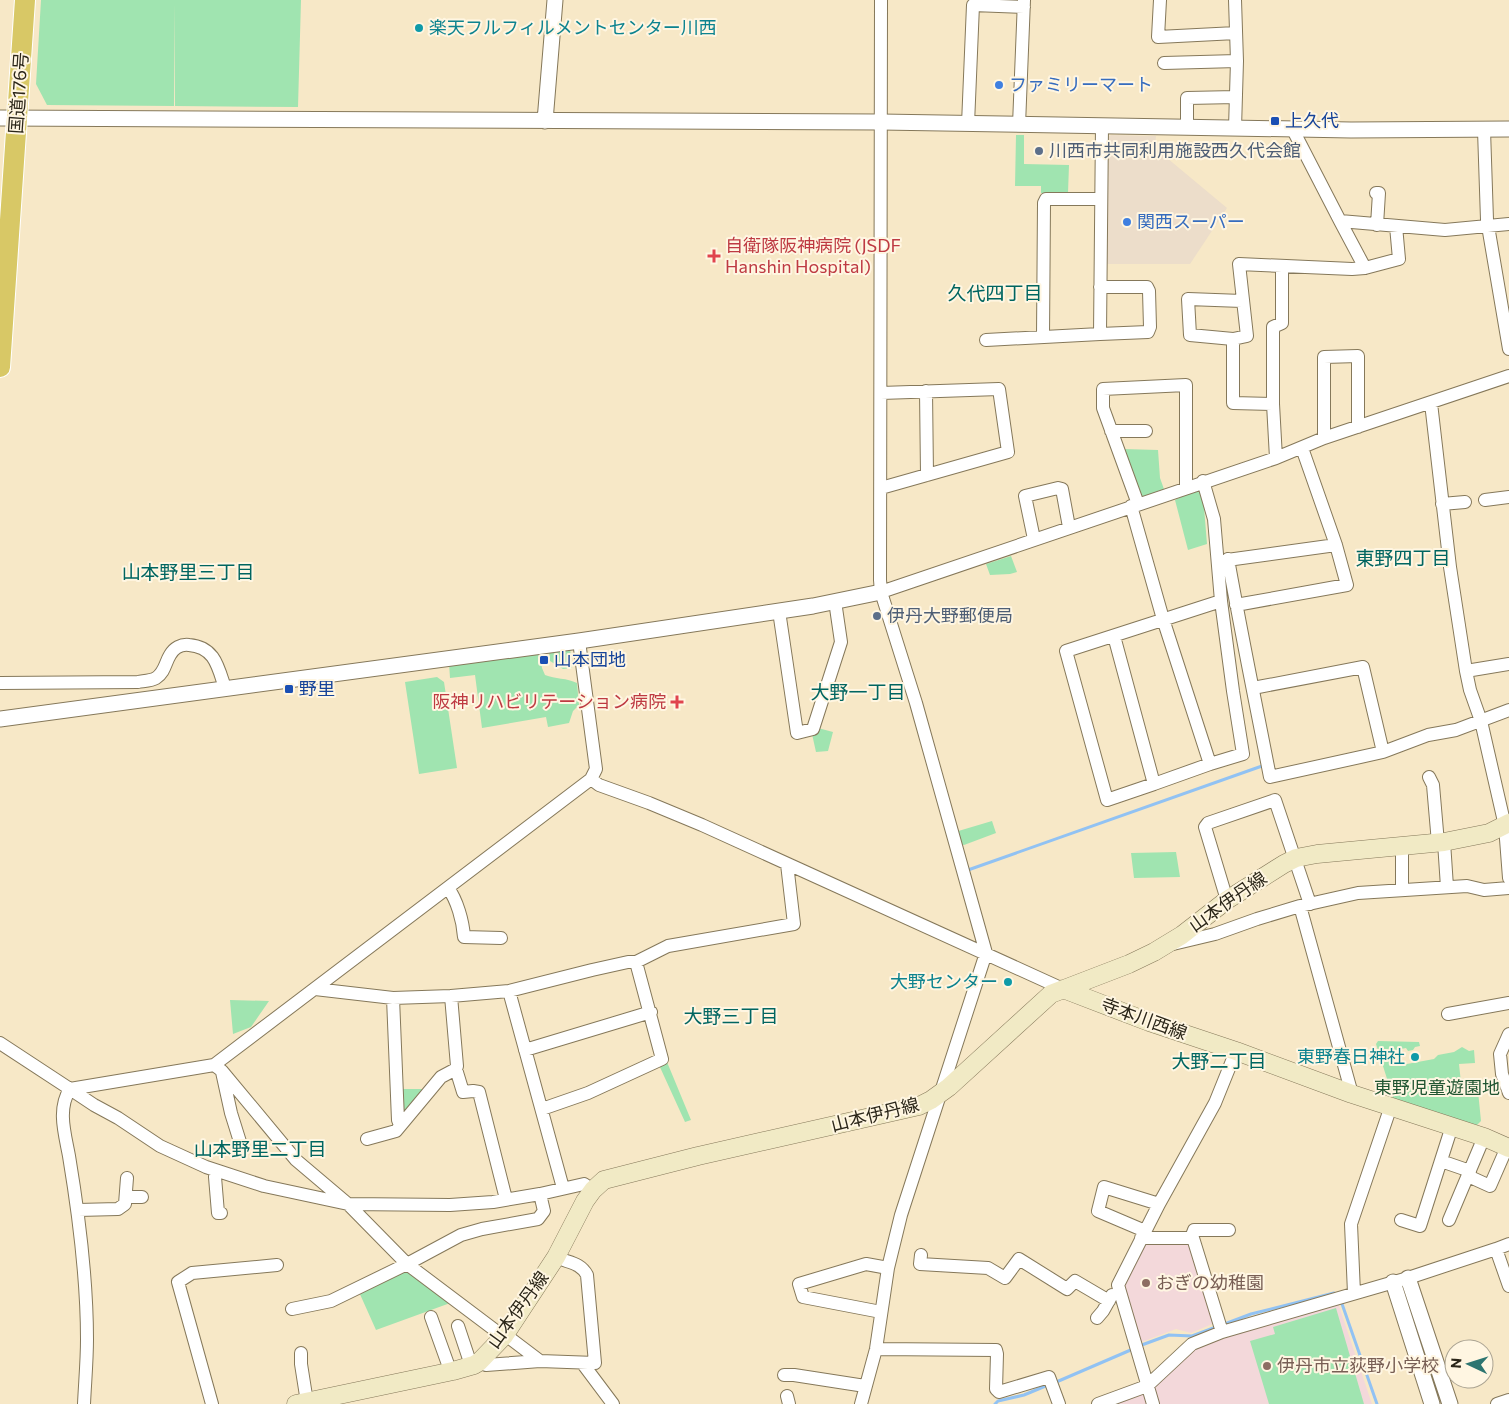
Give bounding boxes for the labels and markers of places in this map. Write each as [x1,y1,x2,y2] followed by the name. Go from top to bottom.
[429,16,717,38] place label: 楽天フルフィルメントセンター川西
[413,22,425,34] marker: 楽天フルフィルメントセンター川西
[1009,73,1153,95] place label: ファミリーマート
[993,79,1005,91] marker: ファミリーマート
[1285,109,1339,131] place label: 上久代
[1269,115,1281,127] marker: 上久代
[1049,139,1301,161] place label: 川西市共同利用施設西久代会館
[1033,145,1045,157] marker: 川西市共同利用施設西久代会館
[1137,210,1245,232] place label: 関西スーパー
[1121,216,1133,228] marker: 関西スーパー
[725,234,901,277] place label: 自衛隊阪神病院 (JSDF Hanshin Hospital)
[707,249,721,263] marker: 自衛隊阪神病院 (JSDF Hanshin Hospital)
[887,604,1013,626] place label: 伊丹大野郵便局
[871,610,883,622] marker: 伊丹大野郵便局
[554,648,626,670] place label: 山本団地
[538,654,550,666] marker: 山本団地
[299,677,335,699] place label: 野里
[283,683,295,695] marker: 野里
[432,690,666,712] place label: 阪神リハビリテーション病院
[670,695,684,709] marker: 阪神リハビリテーション病院
[890,970,998,992] place label: 大野センター
[1002,976,1014,988] marker: 大野センター
[1297,1045,1405,1067] place label: 東野春日神社
[1409,1051,1421,1063] marker: 東野春日神社
[1156,1271,1264,1293] place label: おぎの幼稚園
[1140,1277,1152,1289] marker: おぎの幼稚園
[1277,1354,1439,1376] place label: 伊丹市立荻野小学校
[1261,1360,1273,1372] marker: 伊丹市立荻野小学校

